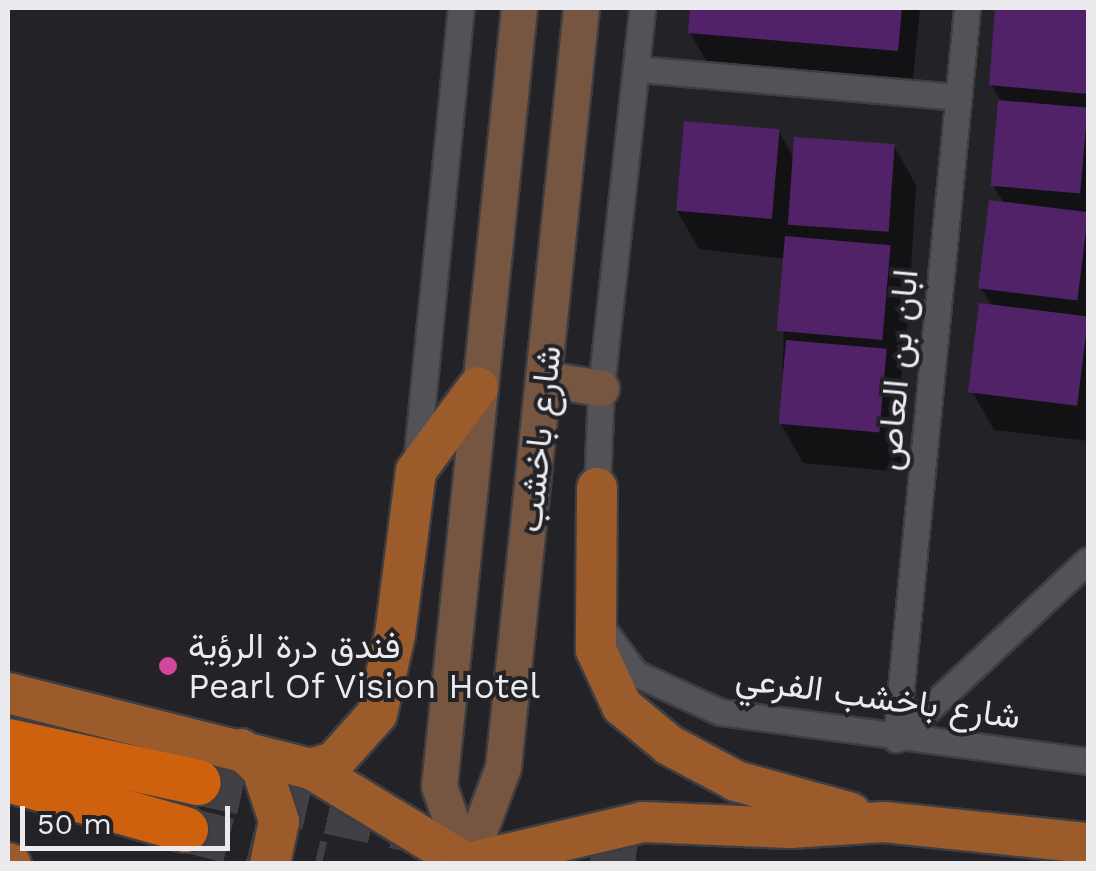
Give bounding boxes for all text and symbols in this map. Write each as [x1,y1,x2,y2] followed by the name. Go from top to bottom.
[867,268,927,472] street label: ابان بن العاص
[508,344,570,534] street label: شارع باخشب
[188,625,544,707] place label: فندق درة الرؤية Pearl Of Vision Hotel
[157,655,179,677] marker: فندق درة الرؤية Pearl Of Vision Hotel
[733,656,1023,738] street label: شارع باخشب الفرعي
[25,786,235,848] scale bar
[37,806,112,841] text: 50 m

